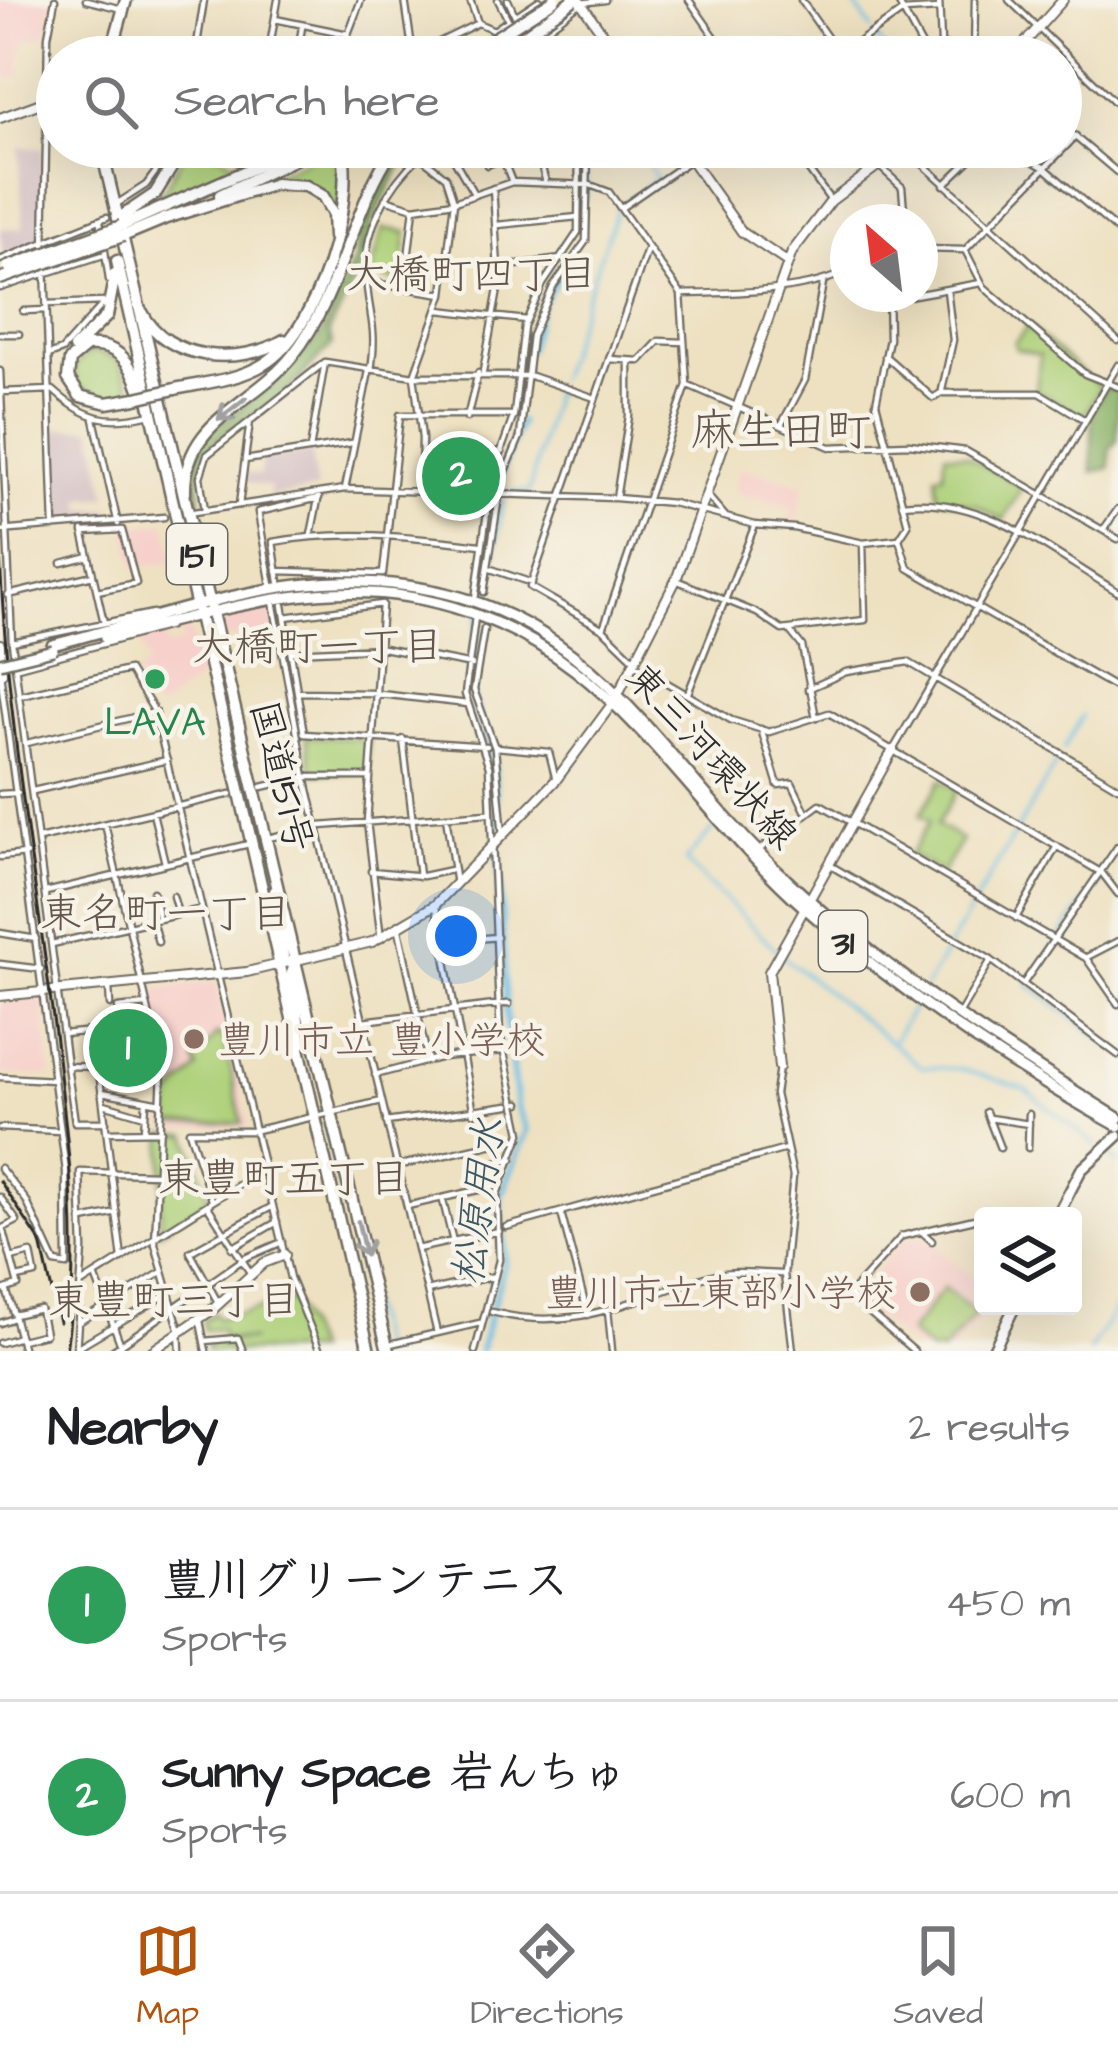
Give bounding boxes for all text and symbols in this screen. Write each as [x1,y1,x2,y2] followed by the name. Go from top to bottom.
[36,36,1082,168] search box
[78,69,144,135] icon: search
[174,71,440,133] text: Search here
[830,204,938,312] north arrow
[346,247,598,305] district label: 大橋町四丁目
[217,395,249,422] one-way arrow
[691,401,871,463] district label: 麻生田町
[422,431,500,521] pin: 2
[167,524,227,584] road number: 151
[192,619,444,677] district label: 大橋町一丁目
[612,652,809,862] street label: 東三河環状線
[142,666,168,692] marker: LAVA
[235,695,325,858] street label: 国道151号
[104,697,206,751] place label: LAVA
[40,886,292,944] district label: 東名町一丁目
[426,906,486,966] your location
[819,911,867,971] road number: 31
[89,1003,167,1093] pin: 1
[218,1015,546,1069] place label: 豊川市立 豊小学校
[181,1026,207,1052] marker: 豊川市立 豊小学校
[440,1114,520,1289] water label: 松原用水
[158,1151,410,1209] district label: 東豊町五丁目
[974,1207,1082,1315] map controls
[974,1207,1082,1315] button: layers
[351,1219,374,1257] one-way arrow
[545,1268,896,1322] place label: 豊川市立東部小学校
[48,1273,300,1331] district label: 東豊町三丁目
[907,1279,933,1305] marker: 豊川市立東部小学校
[48,1394,218,1465] text: Nearby
[909,1402,1070,1456] text: 2 results
[162,1551,569,1613] text: 豊川グリーンテニス
[85,1578,90,1632] text: 1
[945,1578,1070,1632] text: 450 m
[162,1613,288,1667] text: Sports
[162,1743,626,1805] text: Sunny Space 岩んちゅ
[76,1770,98,1824] text: 2
[950,1770,1070,1824] text: 600 m
[162,1805,288,1859] text: Sports
[135,1918,201,2036] tab: Map
[470,1918,624,2036] tab: Directions
[893,1918,983,2036] tab: Saved

